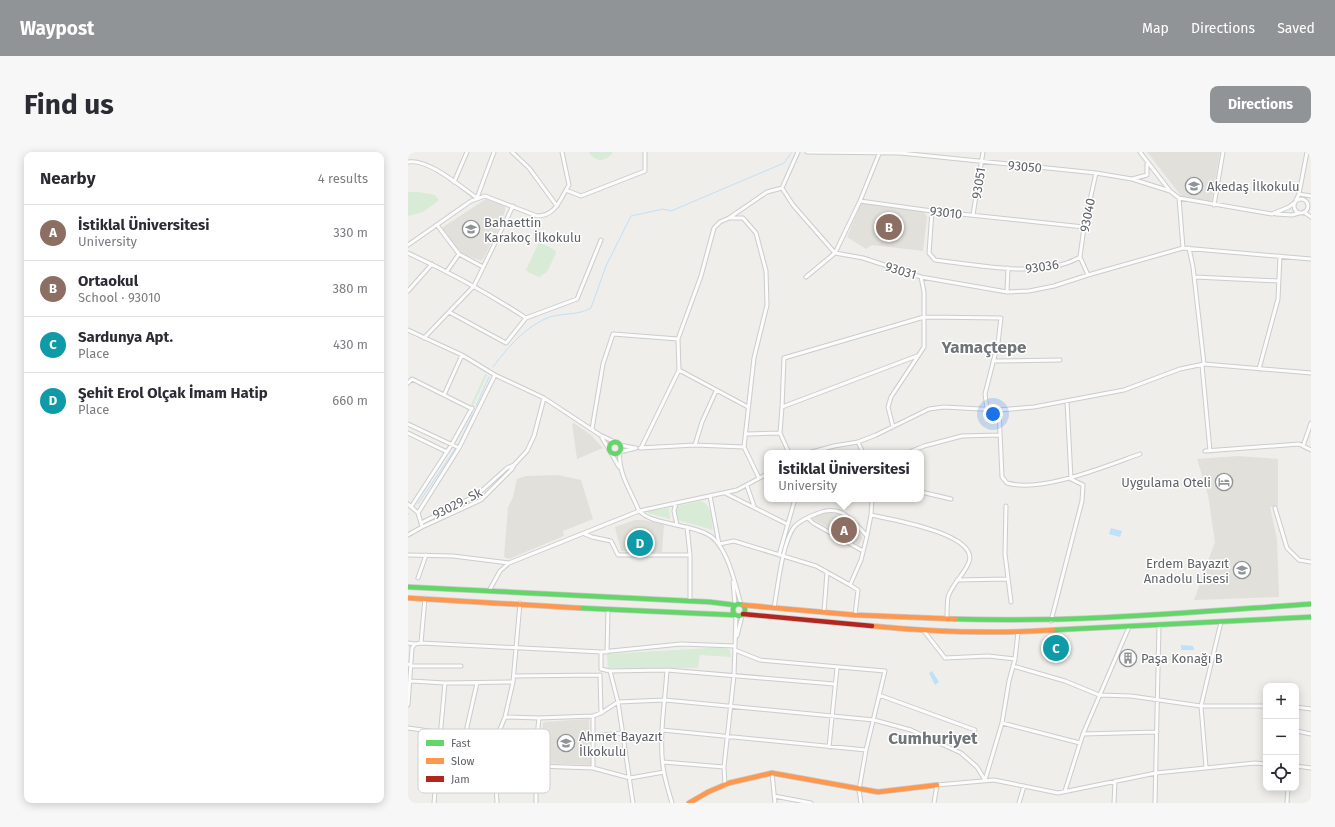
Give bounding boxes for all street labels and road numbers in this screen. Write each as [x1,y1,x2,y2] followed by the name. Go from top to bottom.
[1007,158,1043,175] street label: 93050
[969,166,988,200] street label: 93051
[1077,197,1098,233] street label: 93040
[929,203,963,222] street label: 93010
[1024,257,1060,276] street label: 93036
[883,259,918,282] street label: 93031
[430,484,485,522] street label: 93029. Sk

